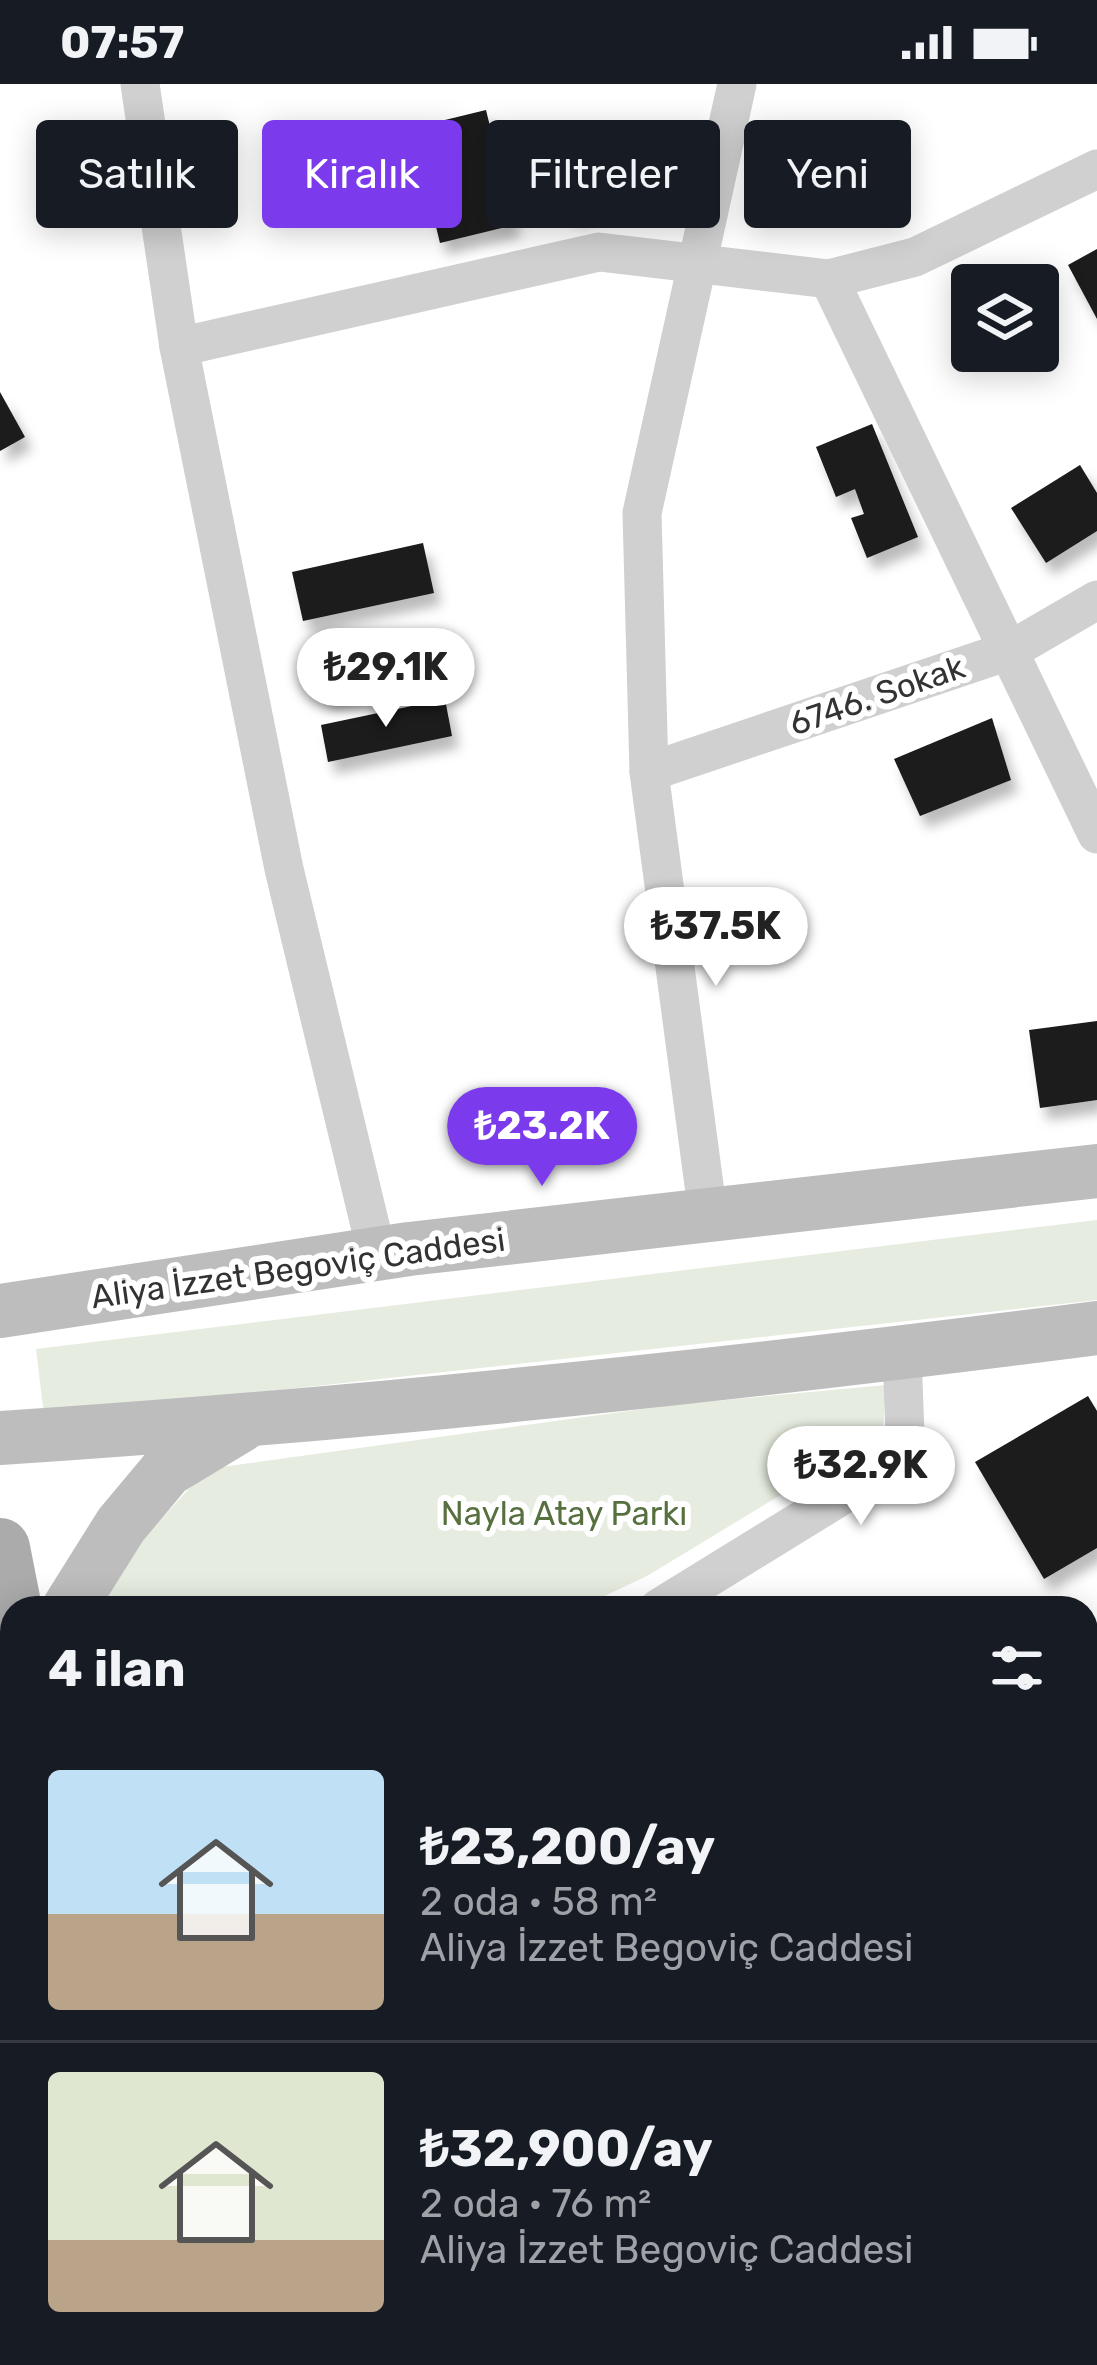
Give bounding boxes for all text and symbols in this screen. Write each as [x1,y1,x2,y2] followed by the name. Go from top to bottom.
[60,16,184,69] text: 07:57
[36,120,238,228] chip: Satılık
[262,120,462,228] chip: Kiralık
[486,120,720,228] chip: Filtreler
[744,120,911,228] chip: Yeni
[951,264,1059,372] map controls
[951,264,1059,372] button: layers
[288,628,484,730] pin: ₺29.1K
[324,644,448,690] text: ₺29.1K
[784,647,970,743] street label: 6746. Sokak
[618,887,814,989] pin: ₺37.5K
[651,903,781,949] text: ₺37.5K
[444,1087,640,1189] pin: ₺23.2K
[474,1103,610,1149] text: ₺23.2K
[88,1220,508,1316] street label: Aliya İzzet Begoviç Caddesi
[763,1426,959,1528] pin: ₺32.9K
[794,1442,928,1488] text: ₺32.9K
[441,1494,687,1533] park label: Nayla Atay Parkı
[984,1635,1050,1701] icon: filters
[48,1638,186,1699] text: 4 ilan
[420,1816,715,1877] text: ₺23,200/ay
[144,1818,288,1962] icon: home
[420,1879,657,1925] text: 2 oda · 58 m²
[420,1925,914,1971] text: Aliya İzzet Begoviç Caddesi
[420,2118,713,2179] text: ₺32,900/ay
[144,2120,288,2264] icon: home
[420,2181,651,2227] text: 2 oda · 76 m²
[420,2227,914,2273] text: Aliya İzzet Begoviç Caddesi

